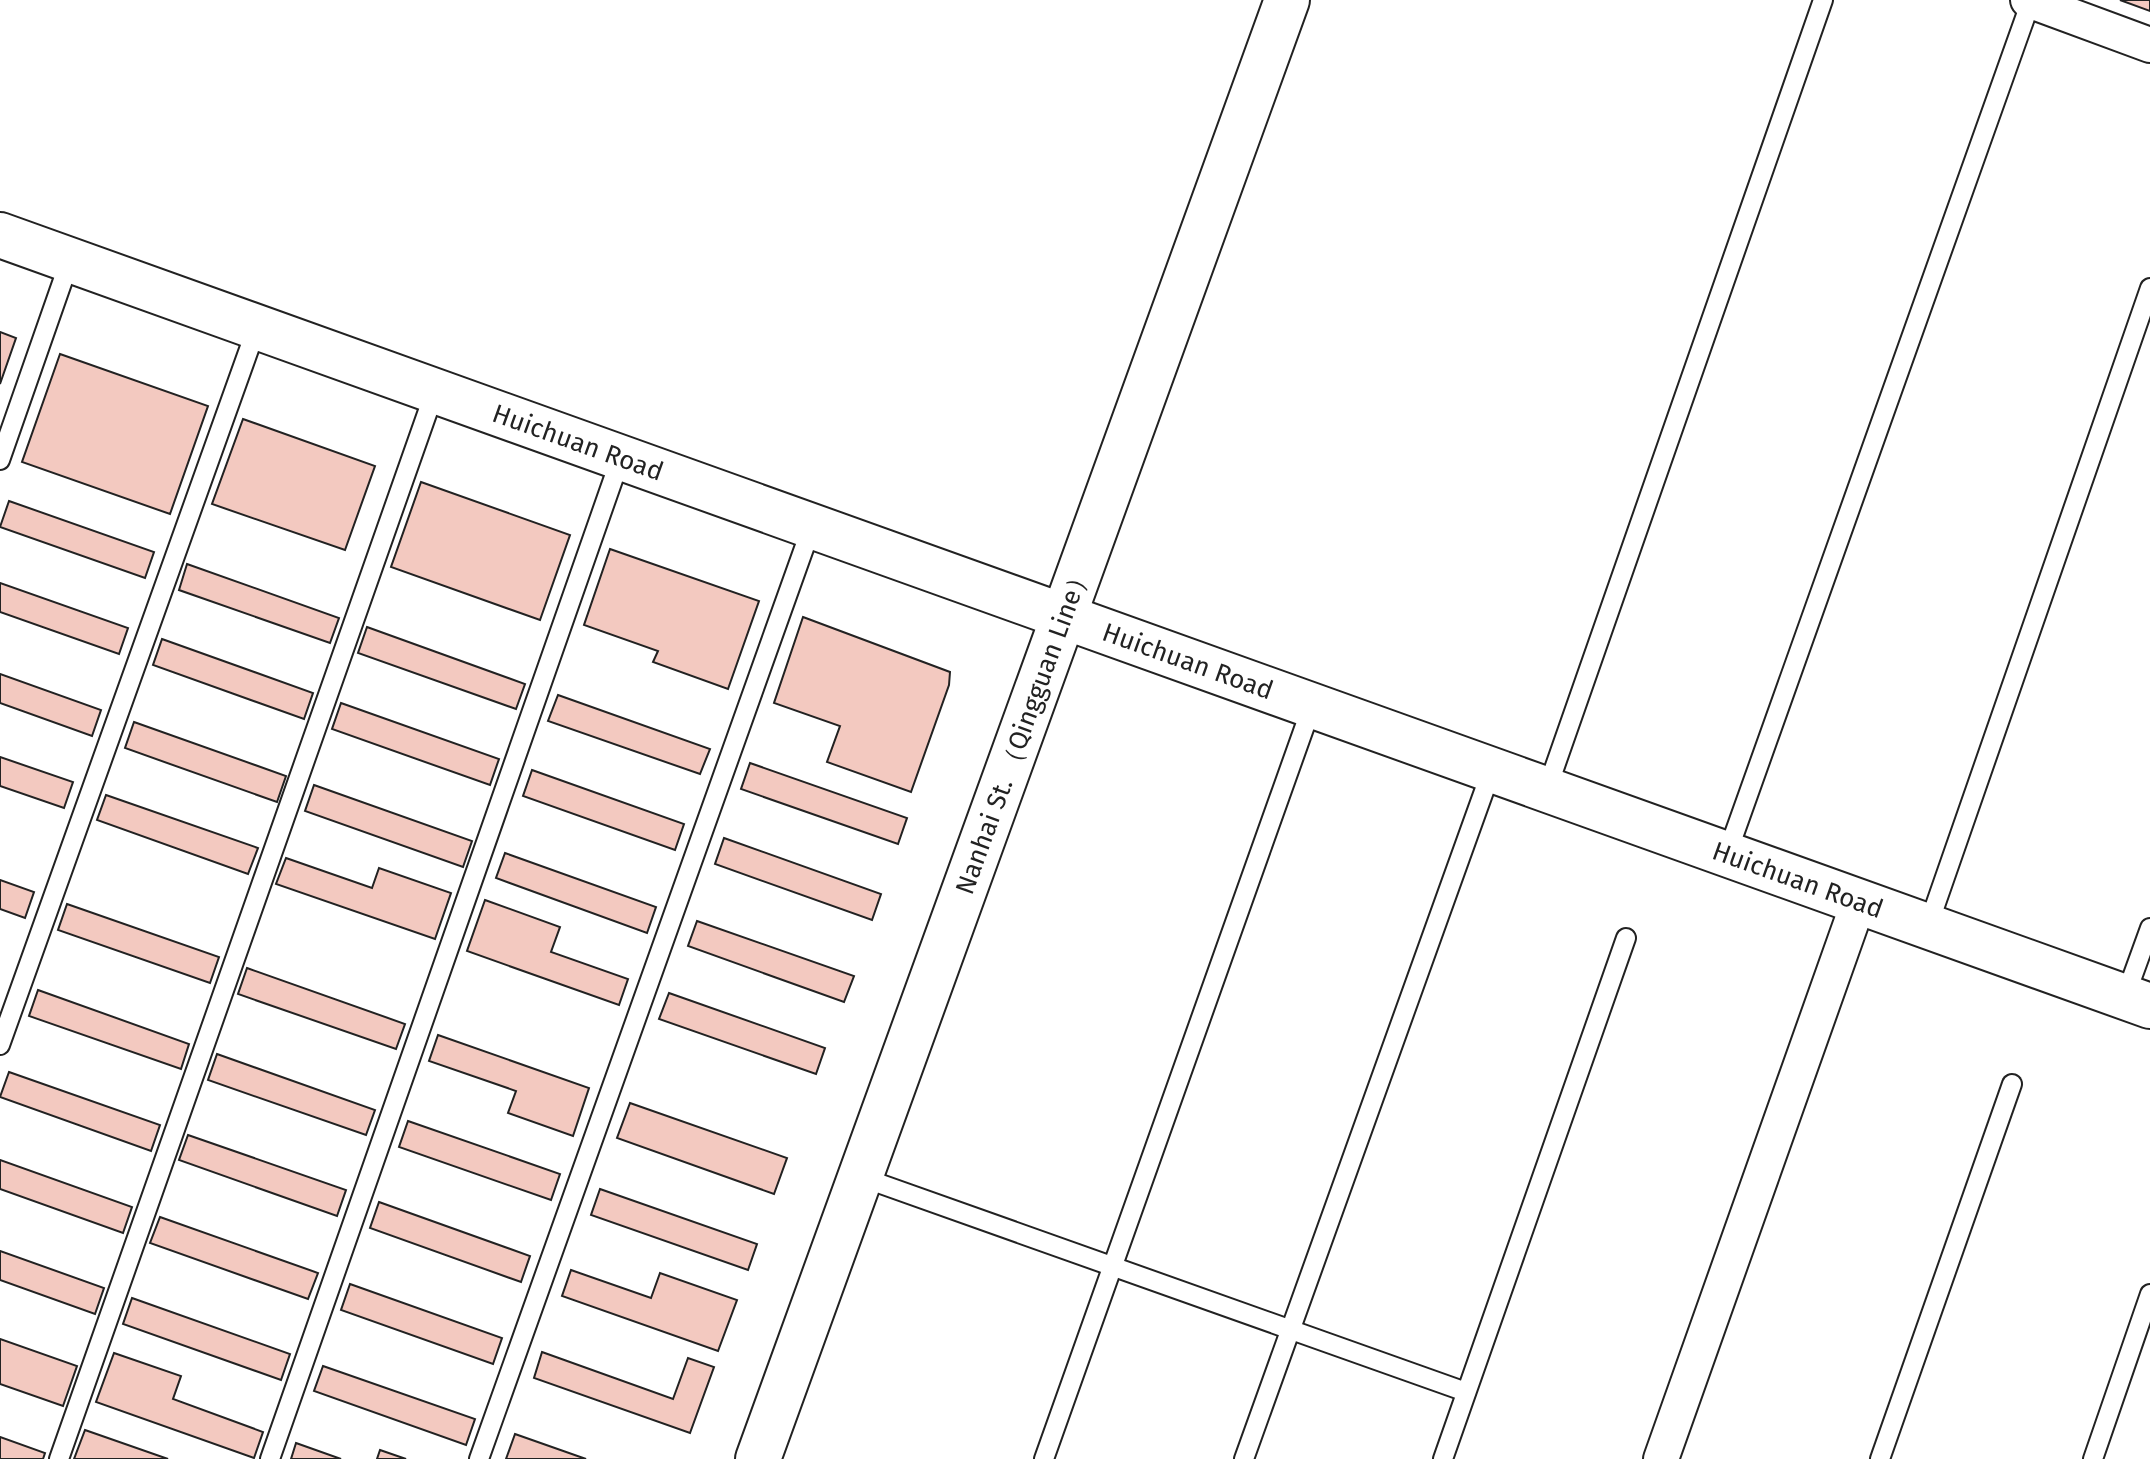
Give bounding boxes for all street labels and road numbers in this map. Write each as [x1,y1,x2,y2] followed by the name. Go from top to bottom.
[488,398,667,488] street label: Huichuan Road
[949,561,1097,899] street label: Nanhai St. （Qingguan Line）
[1098,617,1277,706] street label: Huichuan Road
[1708,835,1887,925] street label: Huichuan Road

